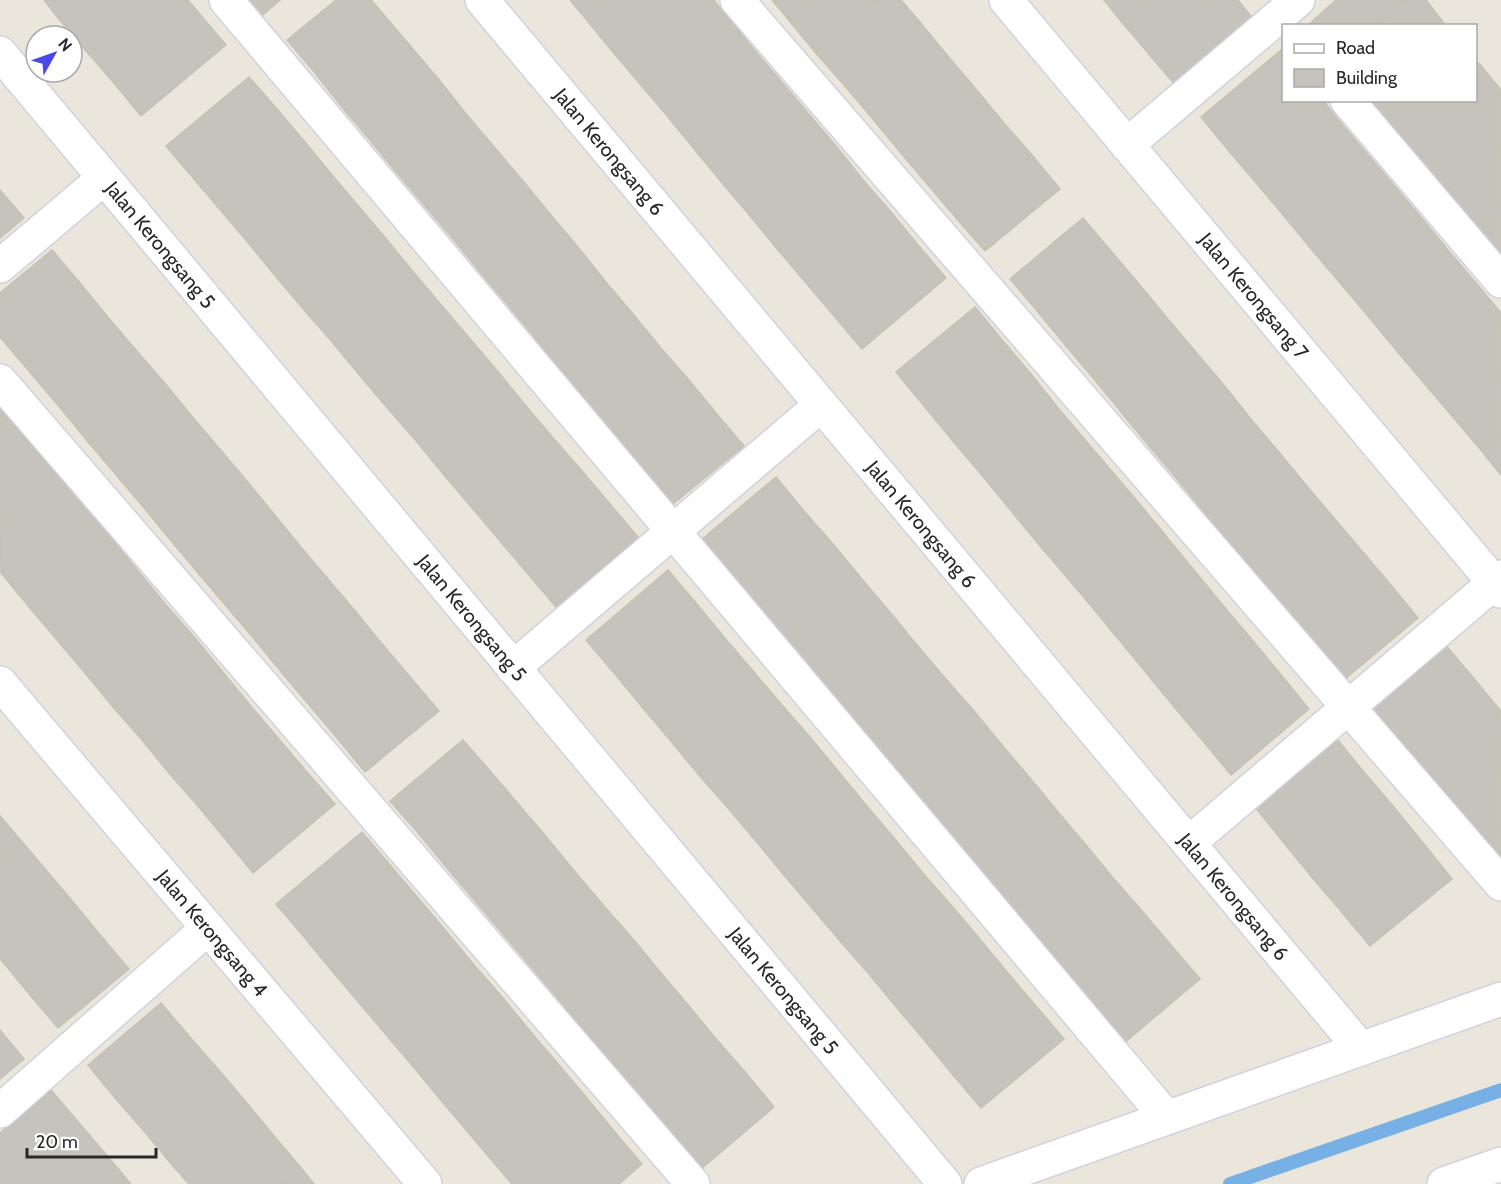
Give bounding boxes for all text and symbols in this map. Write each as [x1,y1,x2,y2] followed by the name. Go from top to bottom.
[24,24,84,84] north arrow
[1282,24,1477,102] legend
[54,34,76,55] text: N
[1336,37,1375,59] text: Road
[1336,67,1398,89] text: Building
[548,83,669,220] street label: Jalan Kerongsang 6
[100,176,220,313] street label: Jalan Kerongsang 5
[1194,227,1314,364] street label: Jalan Kerongsang 7
[861,455,981,593] street label: Jalan Kerongsang 6
[411,549,532,686] street label: Jalan Kerongsang 5
[1173,828,1294,965] street label: Jalan Kerongsang 6
[151,864,273,1002] street label: Jalan Kerongsang 4
[723,922,843,1059] street label: Jalan Kerongsang 5
[27,1121,156,1159] scale bar
[36,1131,78,1153] text: 20 m

